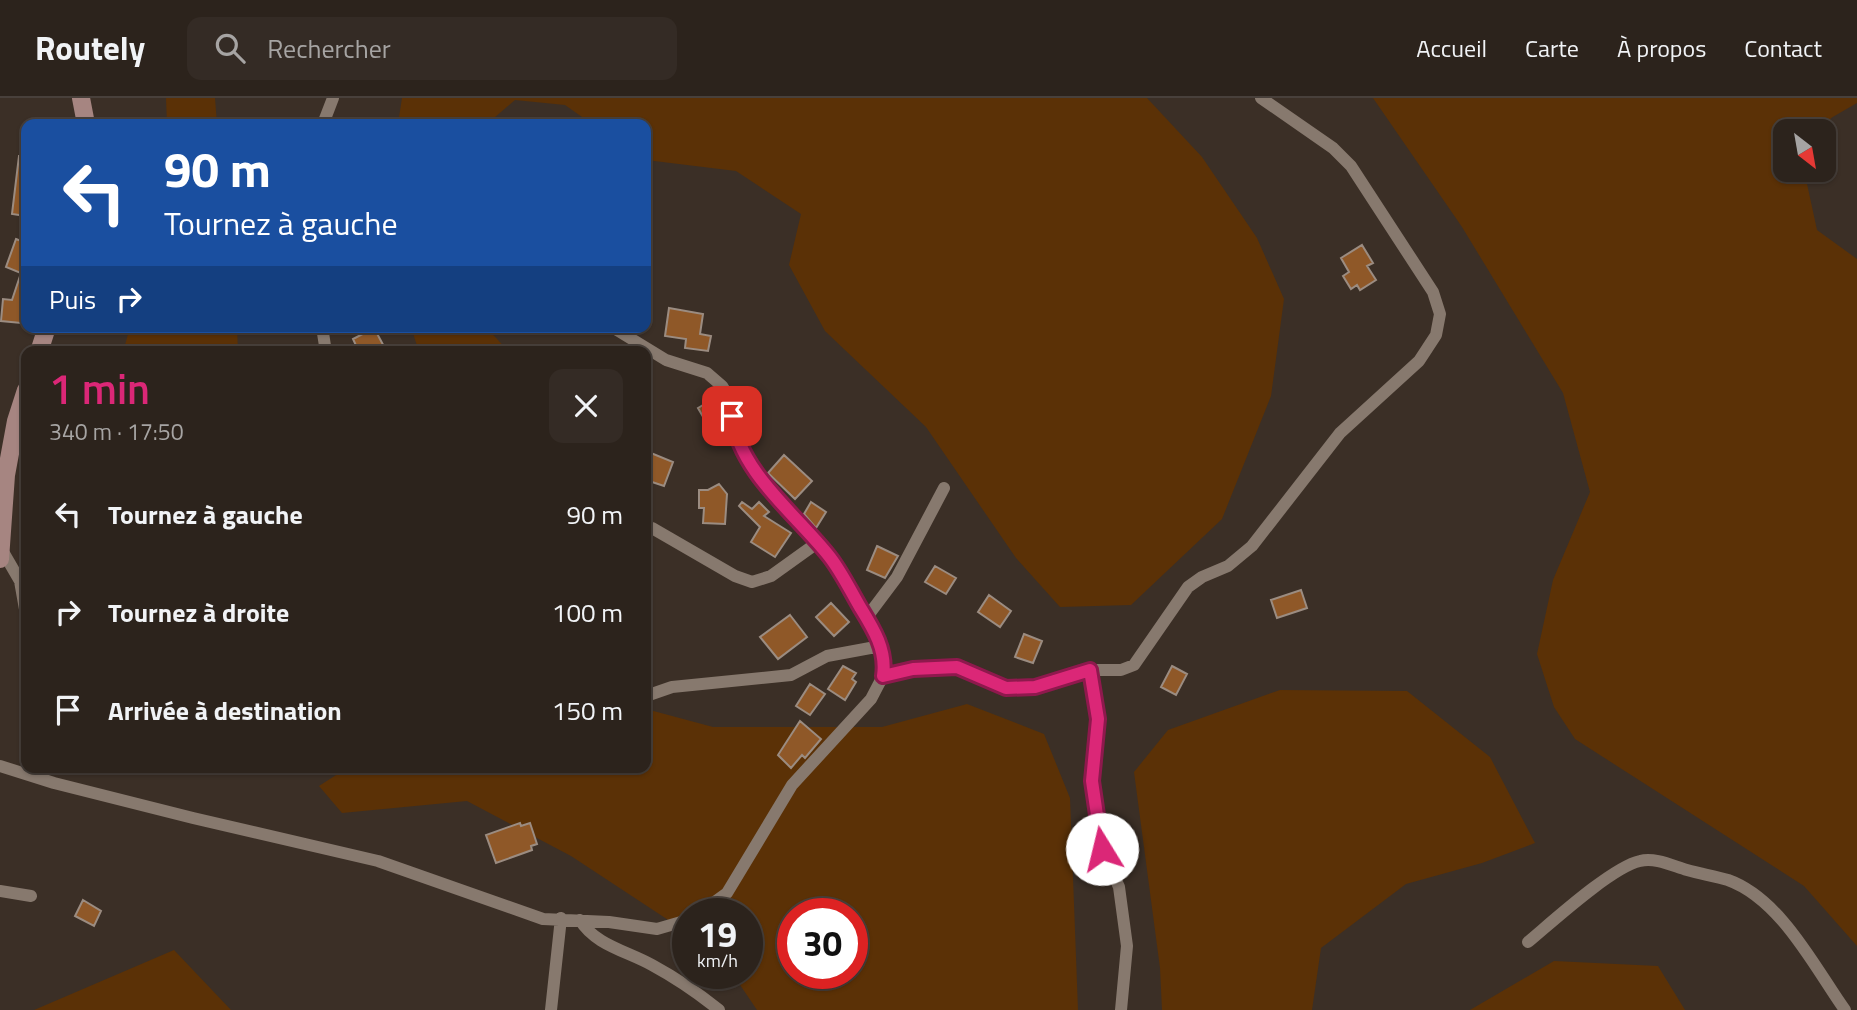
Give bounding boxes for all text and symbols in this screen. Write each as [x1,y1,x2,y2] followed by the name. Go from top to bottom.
[187,17,677,80] search box
[35,23,145,73] text: Routely
[211,29,249,67] icon: search
[267,29,391,68] text: Rechercher
[1416,30,1487,66] text: Accueil
[1525,30,1579,66] text: Carte
[1617,30,1706,66] text: À propos
[1744,30,1822,66] text: Contact
[1773,119,1836,182] north arrow
[1773,119,1836,182] map controls
[164,131,271,206] text: 90 m
[49,147,140,238] icon: left
[164,199,398,247] text: Tournez à gauche
[49,280,96,319] text: Puis
[110,280,148,318] icon: right
[49,356,150,420] text: 1 min
[549,369,623,443] button: close
[702,386,762,446] pin
[713,397,751,435] icon: arrive
[49,414,184,449] text: 340 m · 17:50
[49,495,87,533] icon: left
[108,495,303,534] text: Tournez à gauche
[566,495,623,534] text: 90 m
[49,593,87,631] icon: right
[108,593,289,632] text: Tournez à droite
[552,593,623,632] text: 100 m
[49,691,87,729] icon: arrive
[108,691,342,730] text: Arrivée à destination
[552,691,623,730] text: 150 m
[1065,812,1139,886] position arrow
[777,898,868,989] speed limit sign: 30
[698,907,737,961] text: 19
[697,947,738,974] text: km/h

